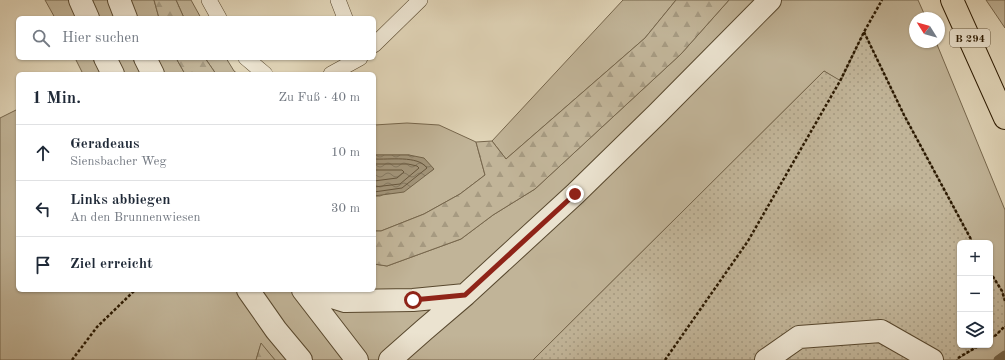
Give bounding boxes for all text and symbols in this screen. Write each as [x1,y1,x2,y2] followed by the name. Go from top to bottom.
[909,12,945,48] north arrow
[16,16,376,60] search box
[30,27,52,49] icon: search
[950,29,990,47] road number: B 294
[62,31,139,46] text: Hier suchen
[32,90,81,107] text: 1 Min.
[278,91,360,104] text: Zu Fuß · 40 m
[70,137,139,152] text: Geradeaus
[32,142,54,164] icon: ahead
[331,146,360,159] text: 10 m
[70,155,167,168] text: Siensbacher Weg
[566,185,584,203] route end
[70,193,171,208] text: Links abbiegen
[32,198,54,220] icon: left
[331,202,360,215] text: 30 m
[70,211,201,224] text: An den Brunnenwiesen
[957,240,993,348] map controls
[957,240,993,276] button: +
[32,254,54,276] icon: arrive
[70,257,153,272] text: Ziel erreicht
[957,276,993,312] button: −
[404,291,422,309] route start
[957,312,993,348] button: layers

